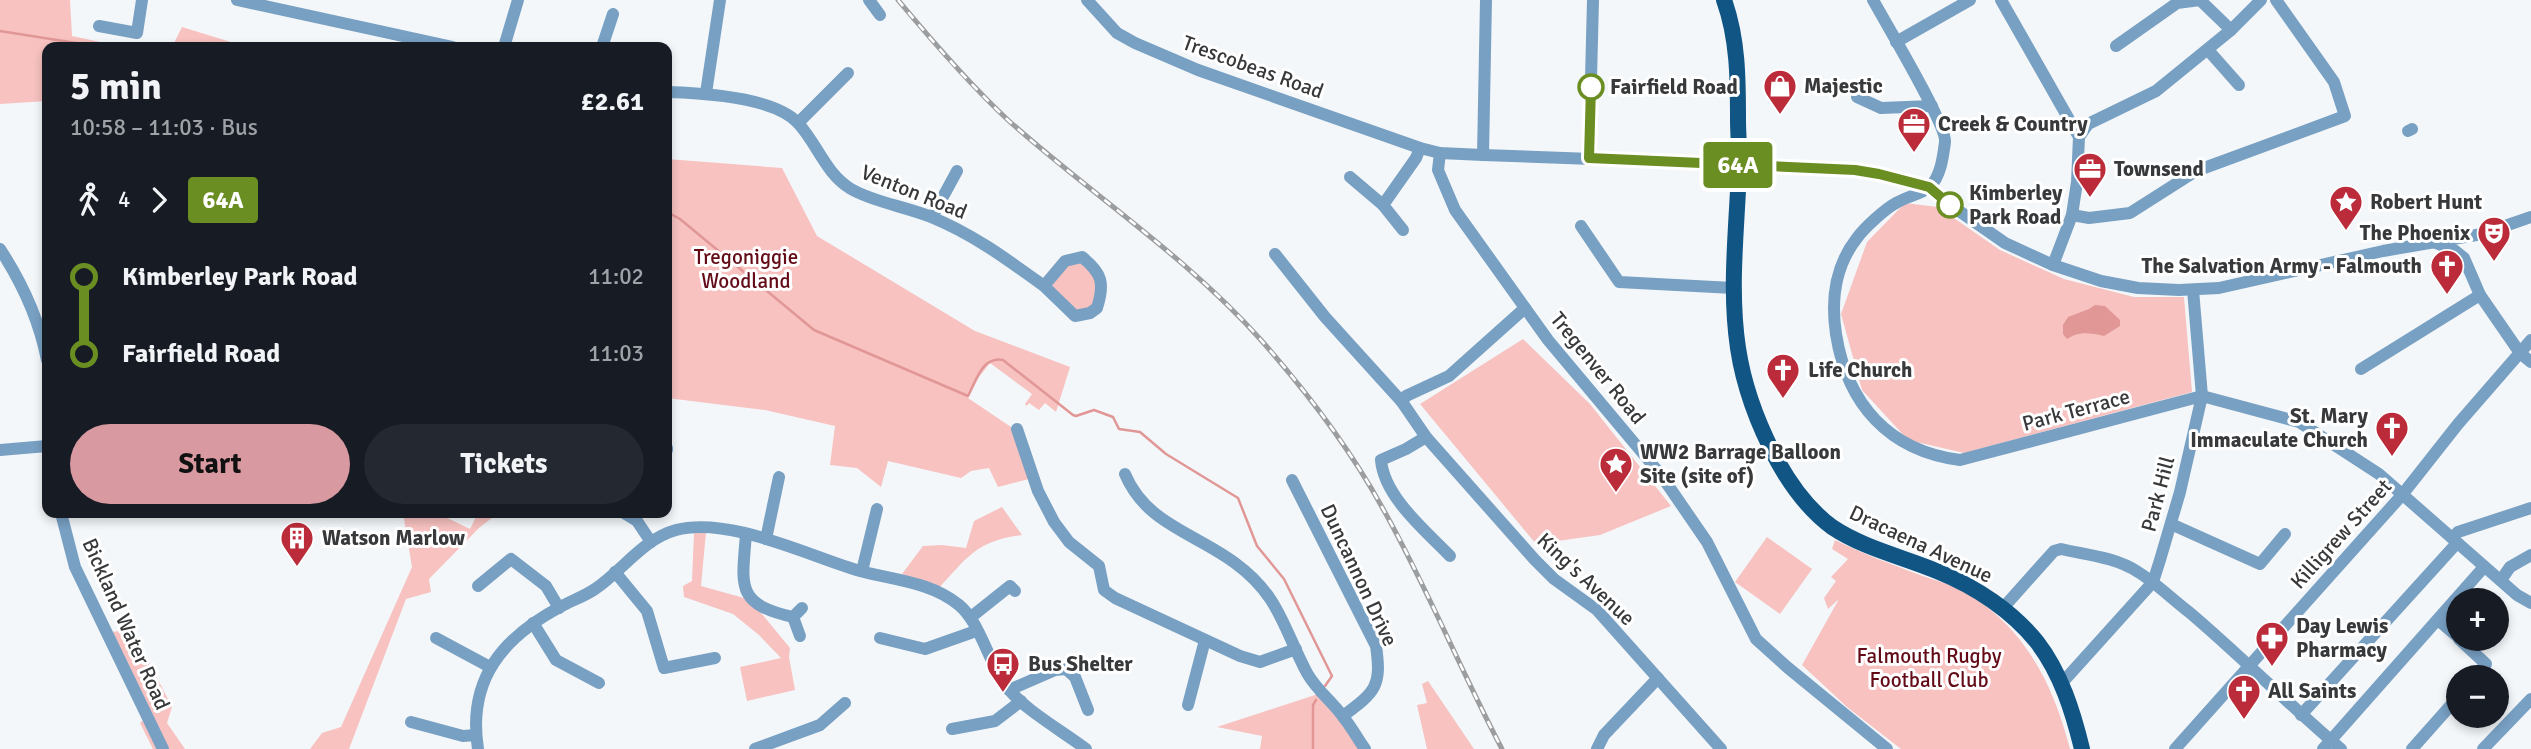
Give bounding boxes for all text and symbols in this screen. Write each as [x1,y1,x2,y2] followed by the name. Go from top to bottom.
[1179,29,1327,105] street label: Trescobeas Road
[70,63,162,110] text: 5 min
[1761,67,1799,116] shop icon: Majestic
[1804,73,1883,99] place label: Majestic
[1578,74,1604,100] marker: Fairfield Road
[1610,74,1738,100] place label: Fairfield Road
[580,86,644,118] text: £2.61
[1895,105,1933,154] office icon: Creek & Country
[1938,111,2088,137] place label: Creek & Country
[70,113,258,142] text: 10:58 – 11:03 · Bus
[1698,142,1778,188] line badge: 64A
[1717,150,1759,180] text: 64A
[2071,150,2109,199] office icon: Townsend
[2114,156,2204,182] place label: Townsend
[857,159,971,225] street label: Venton Road
[1969,180,2063,230] place label: Kimberley Park Road
[70,181,108,219] icon: walk
[140,181,178,219] icon: forward
[2327,183,2365,232] place icon: Robert Hunt
[118,185,130,214] text: 4
[202,185,244,215] text: 64A
[2370,189,2482,215] place label: Robert Hunt
[1937,192,1963,218] marker: Kimberley Park Road
[2475,214,2513,263] theatre icon: The Phoenix
[2360,220,2471,246] place label: The Phoenix
[694,244,798,294] park label: Tregoniggie Woodland
[2428,247,2466,296] church icon: The Salvation Army - Falmouth
[2142,253,2422,279] place label: The Salvation Army - Falmouth
[122,261,357,293] text: Kimberley Park Road
[588,262,644,291] text: 11:02
[1545,307,1651,429] street label: Tregenver Road
[122,338,280,370] text: Fairfield Road
[588,339,644,368] text: 11:03
[1764,351,1802,400] church icon: Life Church
[1808,357,1913,383] place label: Life Church
[2019,383,2133,437] street label: Park Terrace
[2190,403,2369,453] place label: St. Mary Immaculate Church
[2373,409,2411,458] church icon: St. Mary Immaculate Church
[70,424,350,504] button: Start
[364,424,644,504] button: Tickets
[1640,439,1841,489] place label: WW2 Barrage Balloon Site (site of)
[1597,445,1635,494] place icon: WW2 Barrage Balloon Site (site of)
[2135,453,2181,535] street label: Park Hill
[2285,474,2397,594] street label: Killigrew Street
[1845,499,1997,589] street label: Dracaena Avenue
[1315,500,1403,650] street label: Duncannon Drive
[278,519,316,568] building icon: Watson Marlow
[322,525,465,551] place label: Watson Marlow
[1532,527,1640,631] street label: King's Avenue
[76,534,176,714] street label: Bickland Water Road
[2446,588,2509,728] map controls
[2446,588,2509,651] button: +
[2296,613,2388,663] place label: Day Lewis Pharmacy
[2253,619,2291,668] pharmacy icon: Day Lewis Pharmacy
[1856,643,2002,693] park label: Falmouth Rugby Football Club
[984,645,1022,694] bus stop icon: Bus Shelter
[1028,651,1133,677] place label: Bus Shelter
[2446,665,2509,728] button: −
[2225,672,2263,721] church icon: All Saints
[2268,678,2356,704] place label: All Saints

